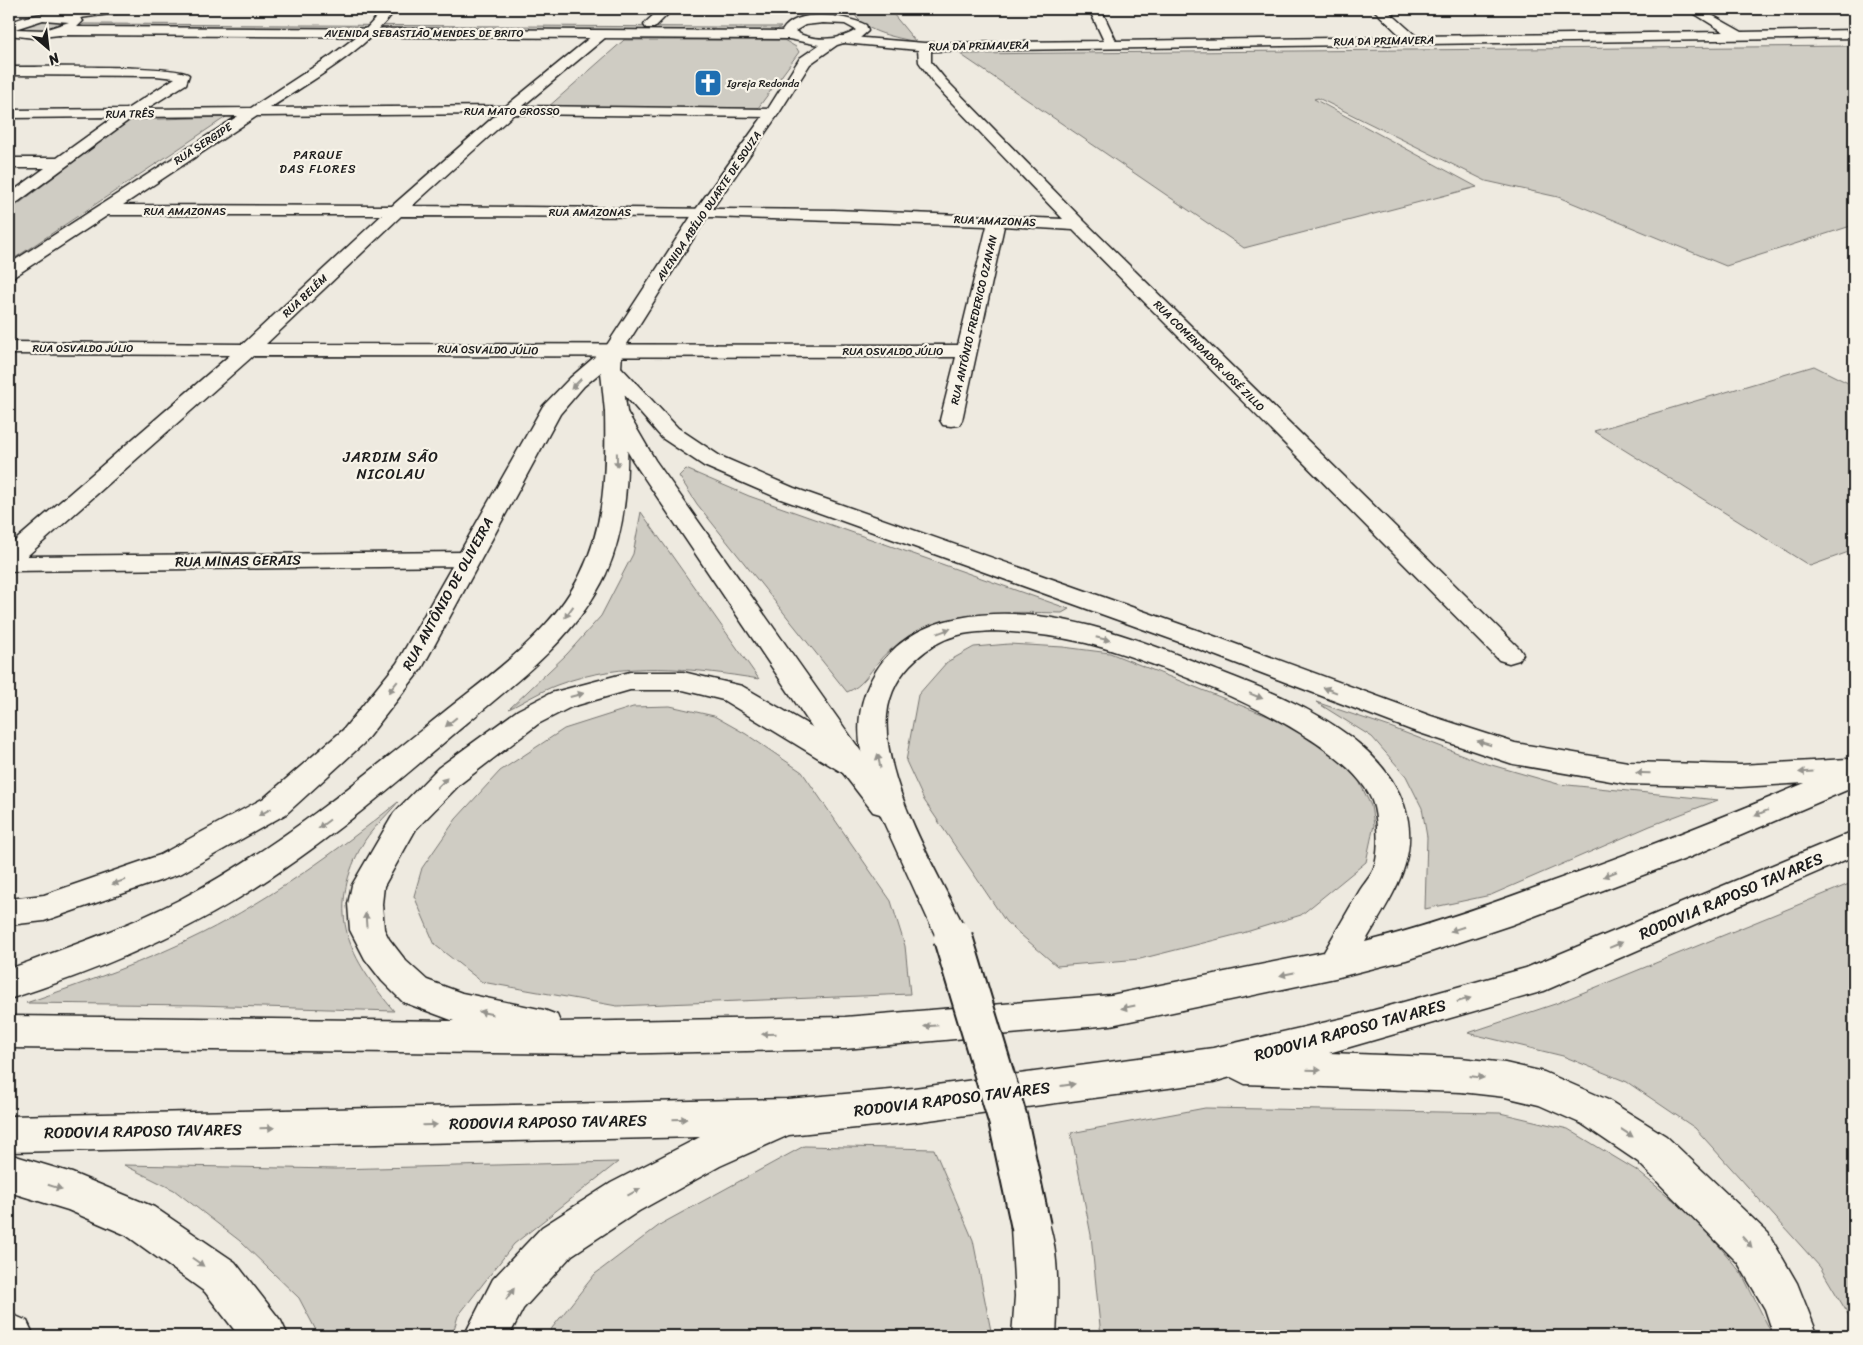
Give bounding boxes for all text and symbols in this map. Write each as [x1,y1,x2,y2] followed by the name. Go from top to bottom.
[22,22,72,72] north arrow
[323,24,524,43] street label: AVENIDA SEBASTIÃO MENDES DE BRITO
[1334,31,1434,51] street label: RUA DA PRIMAVERA
[929,36,1029,56] street label: RUA DA PRIMAVERA
[43,45,65,72] text: N
[693,68,723,98] church icon: Igreja Redonda
[726,74,800,93] place label: Igreja Redonda
[464,102,560,121] street label: RUA MATO GROSSO
[105,104,155,124] street label: RUA TRÊS
[170,117,237,170] street label: RUA SERGIPE
[651,127,766,286] street label: AVENIDA ABÍLIO DUARTE DE SOUZA
[279,144,357,180] district label: PARQUE DAS FLORES
[144,202,226,221] street label: RUA AMAZONAS
[549,203,631,222] street label: RUA AMAZONAS
[954,210,1037,232] street label: RUA AMAZONAS
[945,233,1003,407] street label: RUA ANTÔNIO FREDERICO OZANAN
[278,270,332,322] street label: RUA BELÉM
[1149,296,1269,416] street label: RUA COMENDADOR JOSÉ ZILLO
[33,339,133,358] street label: RUA OSVALDO JÚLIO
[437,340,539,360] street label: RUA OSVALDO JÚLIO
[843,342,943,361] street label: RUA OSVALDO JÚLIO
[570,378,582,390] one-way arrow
[342,444,439,487] district label: JARDIM SÃO NICOLAU
[613,453,621,469] one-way arrow
[395,513,501,675] street label: RUA ANTÔNIO DE OLIVEIRA
[175,547,301,575] street label: RUA MINAS GERAIS
[564,605,575,618] one-way arrow
[936,627,951,634] one-way arrow
[1096,635,1111,643] one-way arrow
[388,680,399,693] one-way arrow
[1323,686,1338,693] one-way arrow
[570,691,585,699] one-way arrow
[1248,693,1263,700] one-way arrow
[444,717,457,728] one-way arrow
[1476,739,1491,747] one-way arrow
[875,753,883,768] one-way arrow
[1635,769,1651,777] one-way arrow
[1797,769,1813,777] one-way arrow
[436,777,448,789] one-way arrow
[257,808,272,816] one-way arrow
[1754,810,1768,818] one-way arrow
[317,819,331,829] one-way arrow
[1634,844,1828,948] street label: RODOVIA RAPOSO TAVARES
[1602,870,1617,878] one-way arrow
[111,879,126,886] one-way arrow
[362,912,370,928] one-way arrow
[1449,926,1464,934] one-way arrow
[1609,940,1623,948] one-way arrow
[1279,970,1295,978] one-way arrow
[1251,990,1449,1070] street label: RODOVIA RAPOSO TAVARES
[1456,996,1471,1004] one-way arrow
[1120,1003,1135,1011] one-way arrow
[477,1009,493,1017] one-way arrow
[923,1022,939,1030] one-way arrow
[761,1030,777,1038] one-way arrow
[1307,1067,1323,1075] one-way arrow
[852,1073,1052,1125] street label: RODOVIA RAPOSO TAVARES
[1469,1073,1485,1081] one-way arrow
[1060,1081,1076,1089] one-way arrow
[449,1106,647,1138] street label: RODOVIA RAPOSO TAVARES
[44,1115,242,1147] street label: RODOVIA RAPOSO TAVARES
[672,1115,688,1123] one-way arrow
[422,1120,438,1128] one-way arrow
[260,1124,276,1132] one-way arrow
[1620,1128,1634,1138] one-way arrow
[48,1184,63,1191] one-way arrow
[628,1187,641,1196] one-way arrow
[1741,1236,1753,1248] one-way arrow
[191,1257,205,1267] one-way arrow
[505,1287,515,1301] one-way arrow

